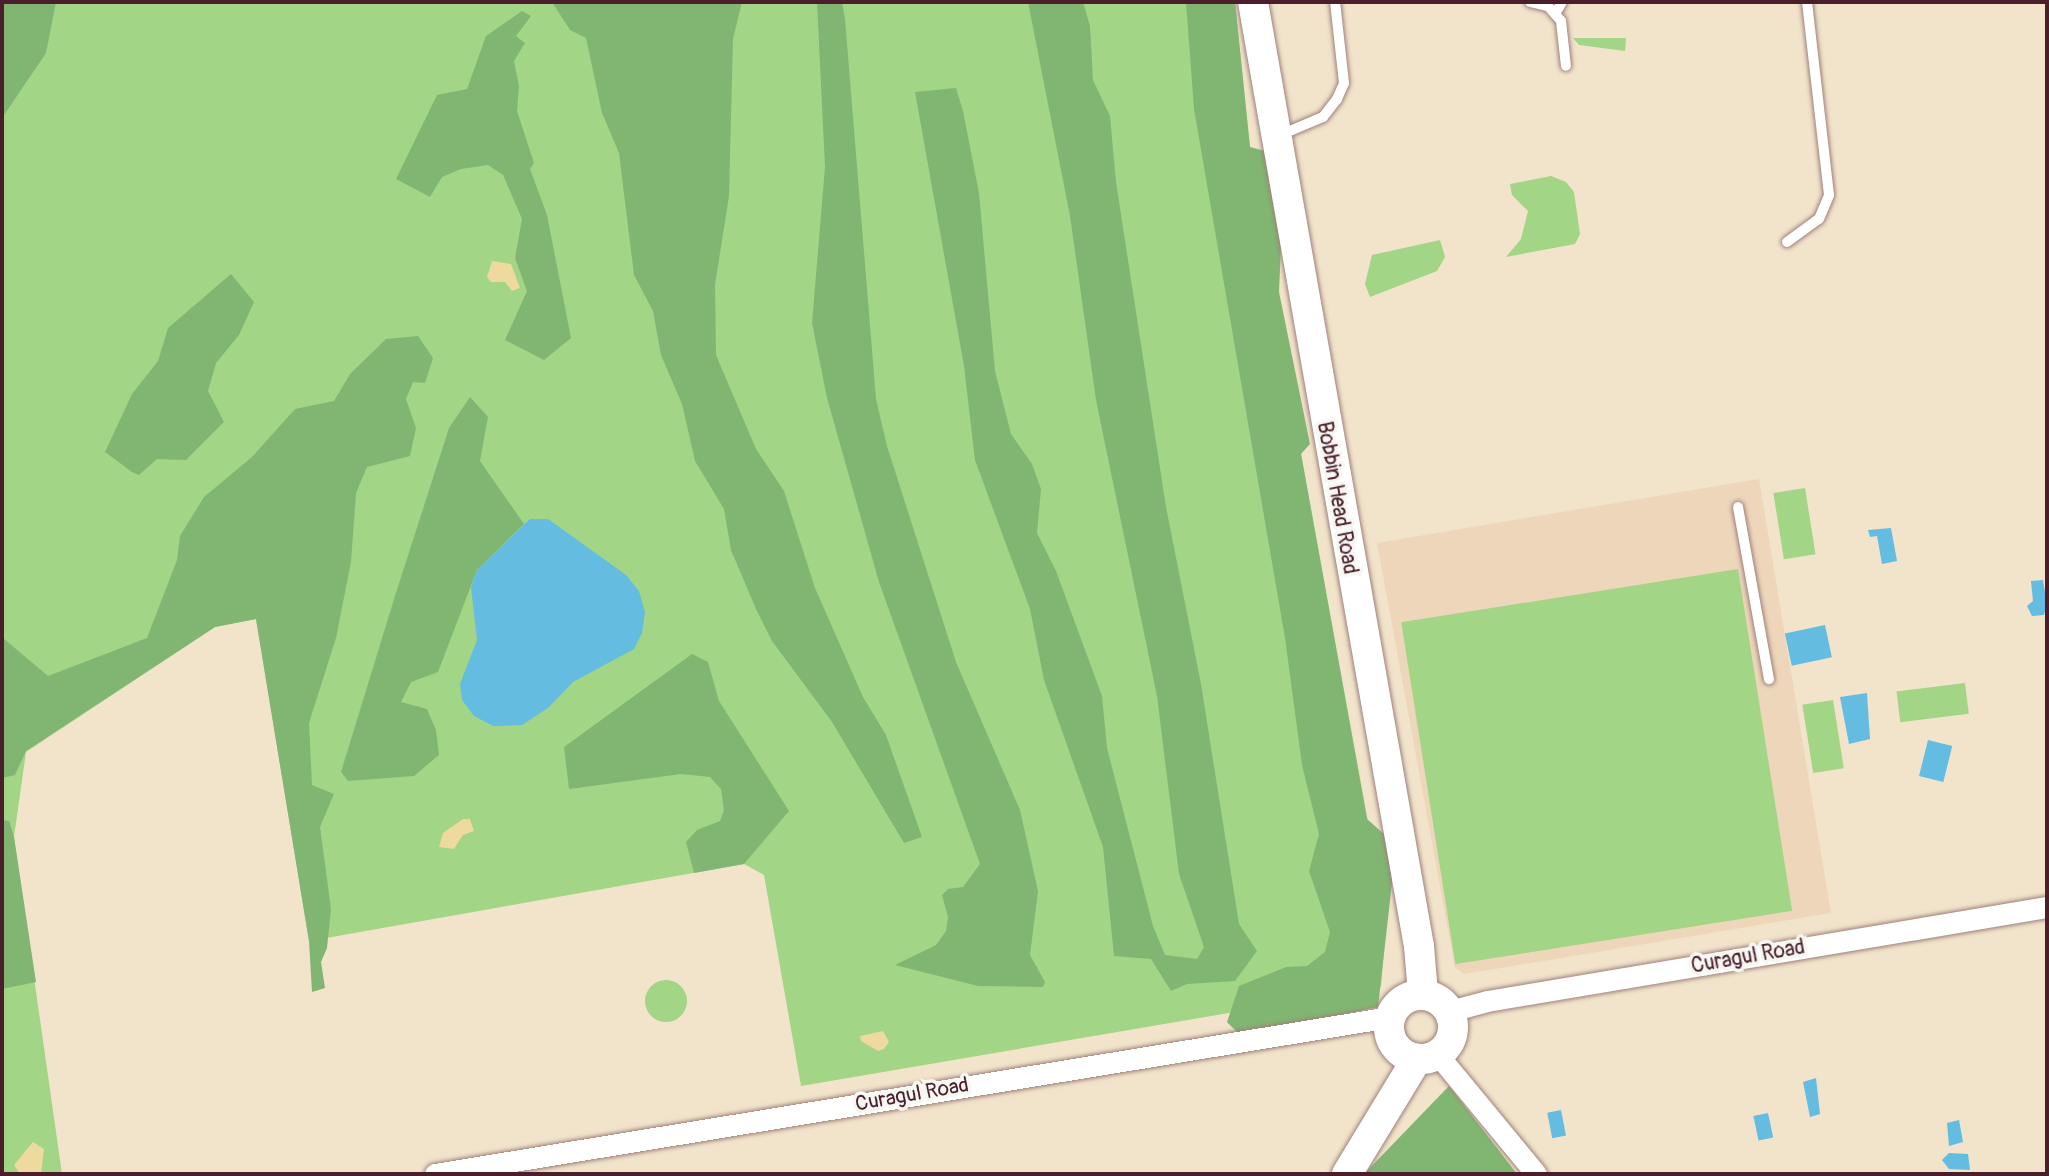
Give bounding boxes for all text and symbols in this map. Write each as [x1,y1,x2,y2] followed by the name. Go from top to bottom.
[1311,420,1363,576] street label: Bobbin Head Road
[1689,935,1807,979] street label: Curagul Road
[853,1073,971,1117] street label: Curagul Road

